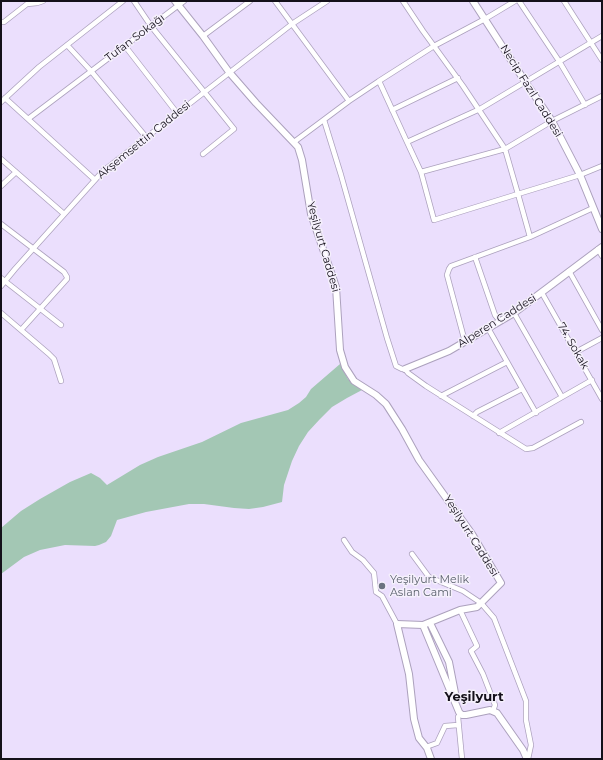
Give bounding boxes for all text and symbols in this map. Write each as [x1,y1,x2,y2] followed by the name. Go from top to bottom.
[103,11,167,65] street label: Tufan Sokağı
[497,42,565,140] street label: Necip Fazıl Caddesi
[95,98,193,182] street label: Akşemsettin Caddesi
[304,200,342,294] street label: Yeşilyurt Caddesi
[455,291,539,351] street label: Alperen Caddesi
[554,320,592,372] street label: 74. Sokak
[441,493,501,579] street label: Yeşilyurt Caddesi
[390,573,469,599] place label: Yeşilyurt Melik Aslan Cami
[377,581,387,591] marker: Yeşilyurt Melik Aslan Cami
[444,689,504,705] district label: Yeşilyurt

